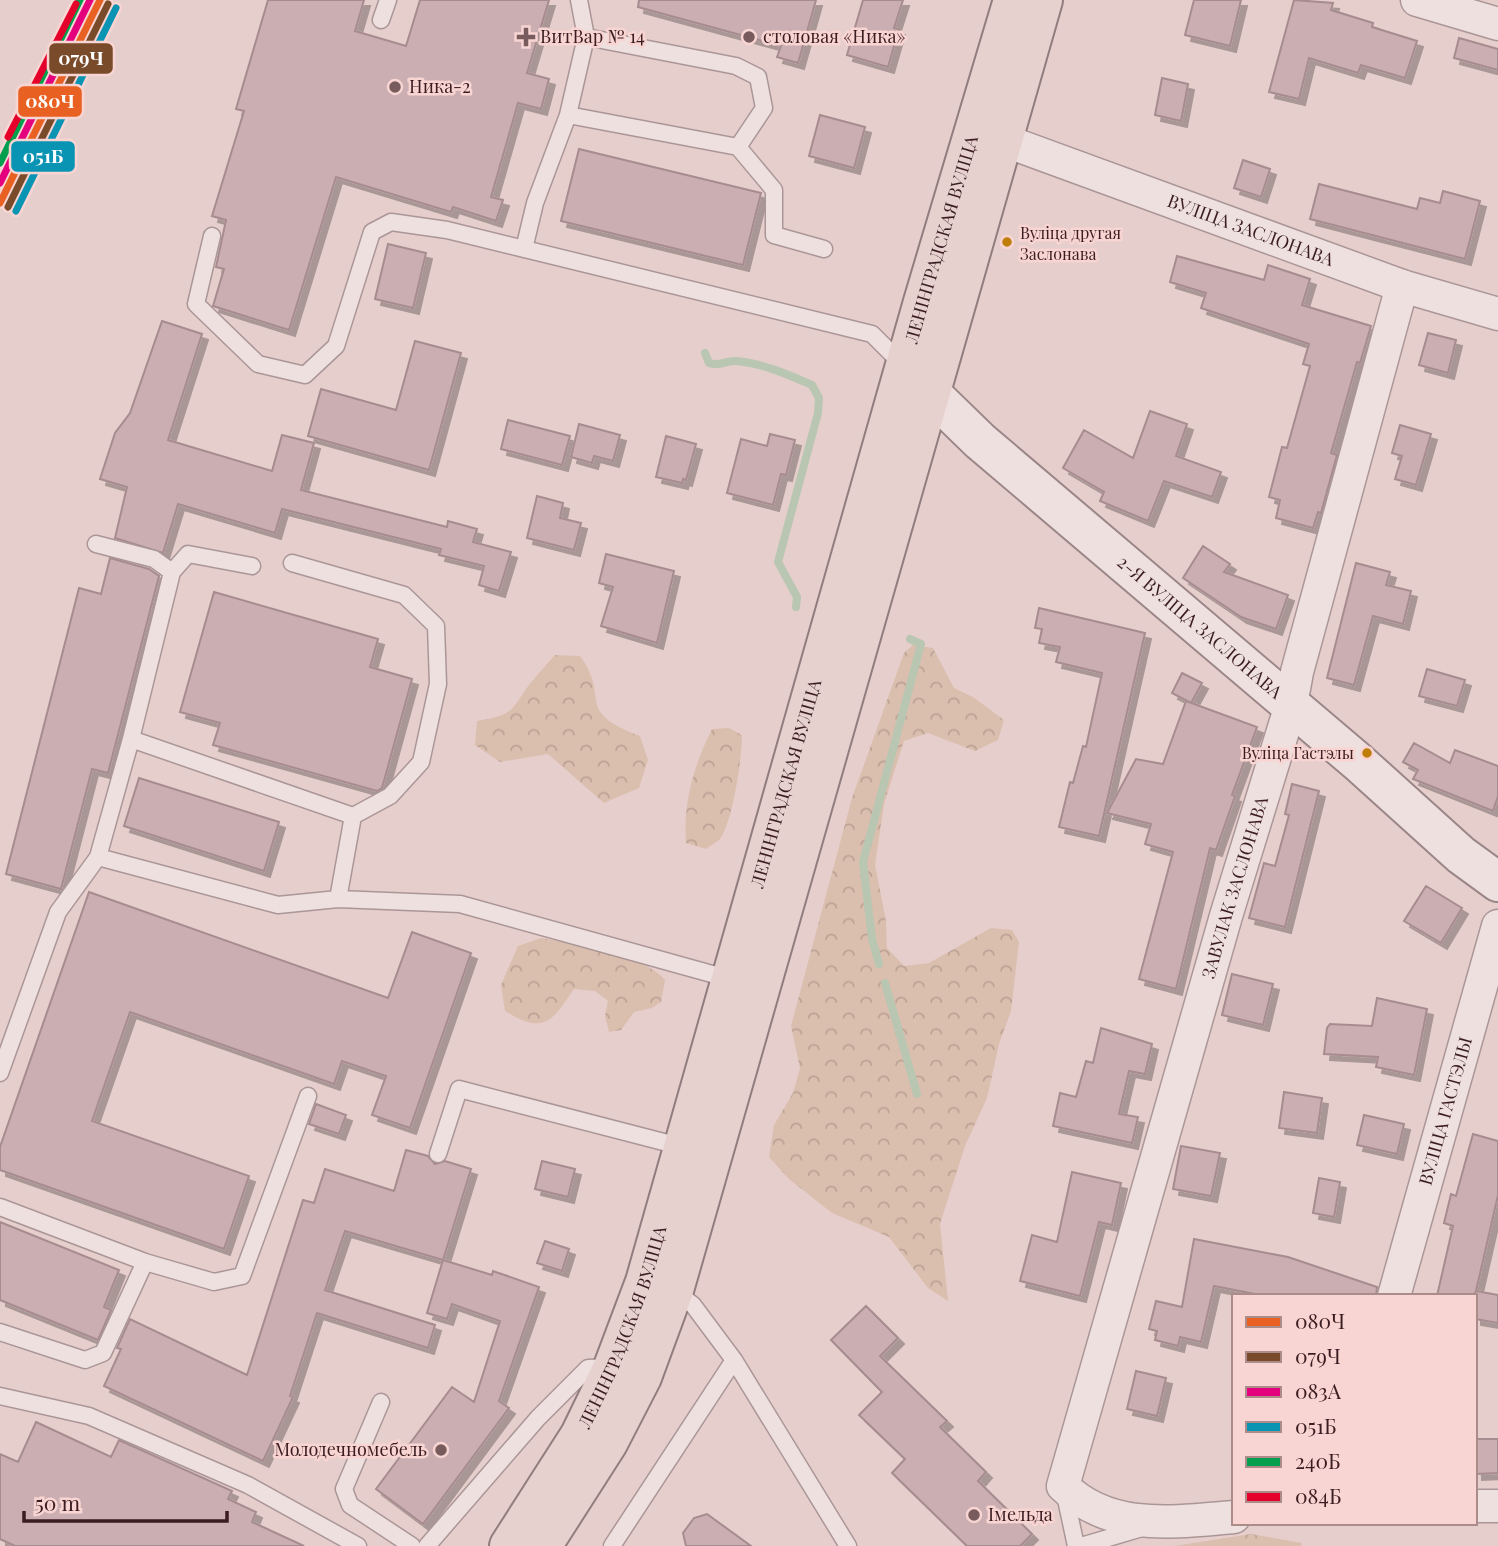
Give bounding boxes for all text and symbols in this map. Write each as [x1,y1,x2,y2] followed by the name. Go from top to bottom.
[540,24,645,48] place label: ВитВар № 14
[763,24,906,48] place label: столовая «Ника»
[518,29,534,45] marker: ВитВар № 14
[741,29,757,45] marker: столовая «Ника»
[48,42,114,75] line badge: 079Ч
[58,44,104,70] text: 079Ч
[409,74,471,98] place label: Ника-2
[387,79,403,95] marker: Ника-2
[17,85,83,118] line badge: 080Ч
[25,87,75,113] text: 080Ч
[899,132,983,347] street label: ЛЕНІНГРАДСКАЯ ВУЛІЦА
[10,140,76,173] line badge: 051Б
[23,142,63,168] text: 051Б
[1164,188,1338,271] street label: ВУЛІЦА ЗАСЛОНАВА
[1020,222,1122,264] place label: Вуліца другая Заслонава
[1000,235,1014,249] marker: Вуліца другая Заслонава
[1113,550,1288,704] street label: 2-Я ВУЛІЦА ЗАСЛОНАВА
[744,676,827,892] street label: ЛЕНІНГРАДСКАЯ ВУЛІЦА
[1242,742,1354,763] place label: Вуліца Гастэлы
[1360,746,1374,760] marker: Вуліца Гастэлы
[1196,793,1273,981] street label: ЗАВУЛАК ЗАСЛОНАВА
[1413,1034,1477,1188] street label: ВУЛІЦА ГАСТЭЛЫ
[572,1222,672,1433] street label: ЛЕНІНГРАДСКАЯ ВУЛІЦА
[1232,1294,1477,1525] legend
[1295,1306,1345,1334] text: 080Ч
[1295,1341,1341,1369] text: 079Ч
[1295,1376,1342,1404] text: 083А
[1295,1411,1337,1439] text: 051Б
[274,1437,427,1461] place label: Молодечномебель
[433,1442,449,1458] marker: Молодечномебель
[1295,1446,1341,1474] text: 240Б
[24,1480,228,1524] scale bar
[1295,1481,1341,1509] text: 084Б
[35,1488,81,1516] text: 50 m
[988,1502,1053,1526] place label: Імельда
[966,1507,982,1523] marker: Імельда

